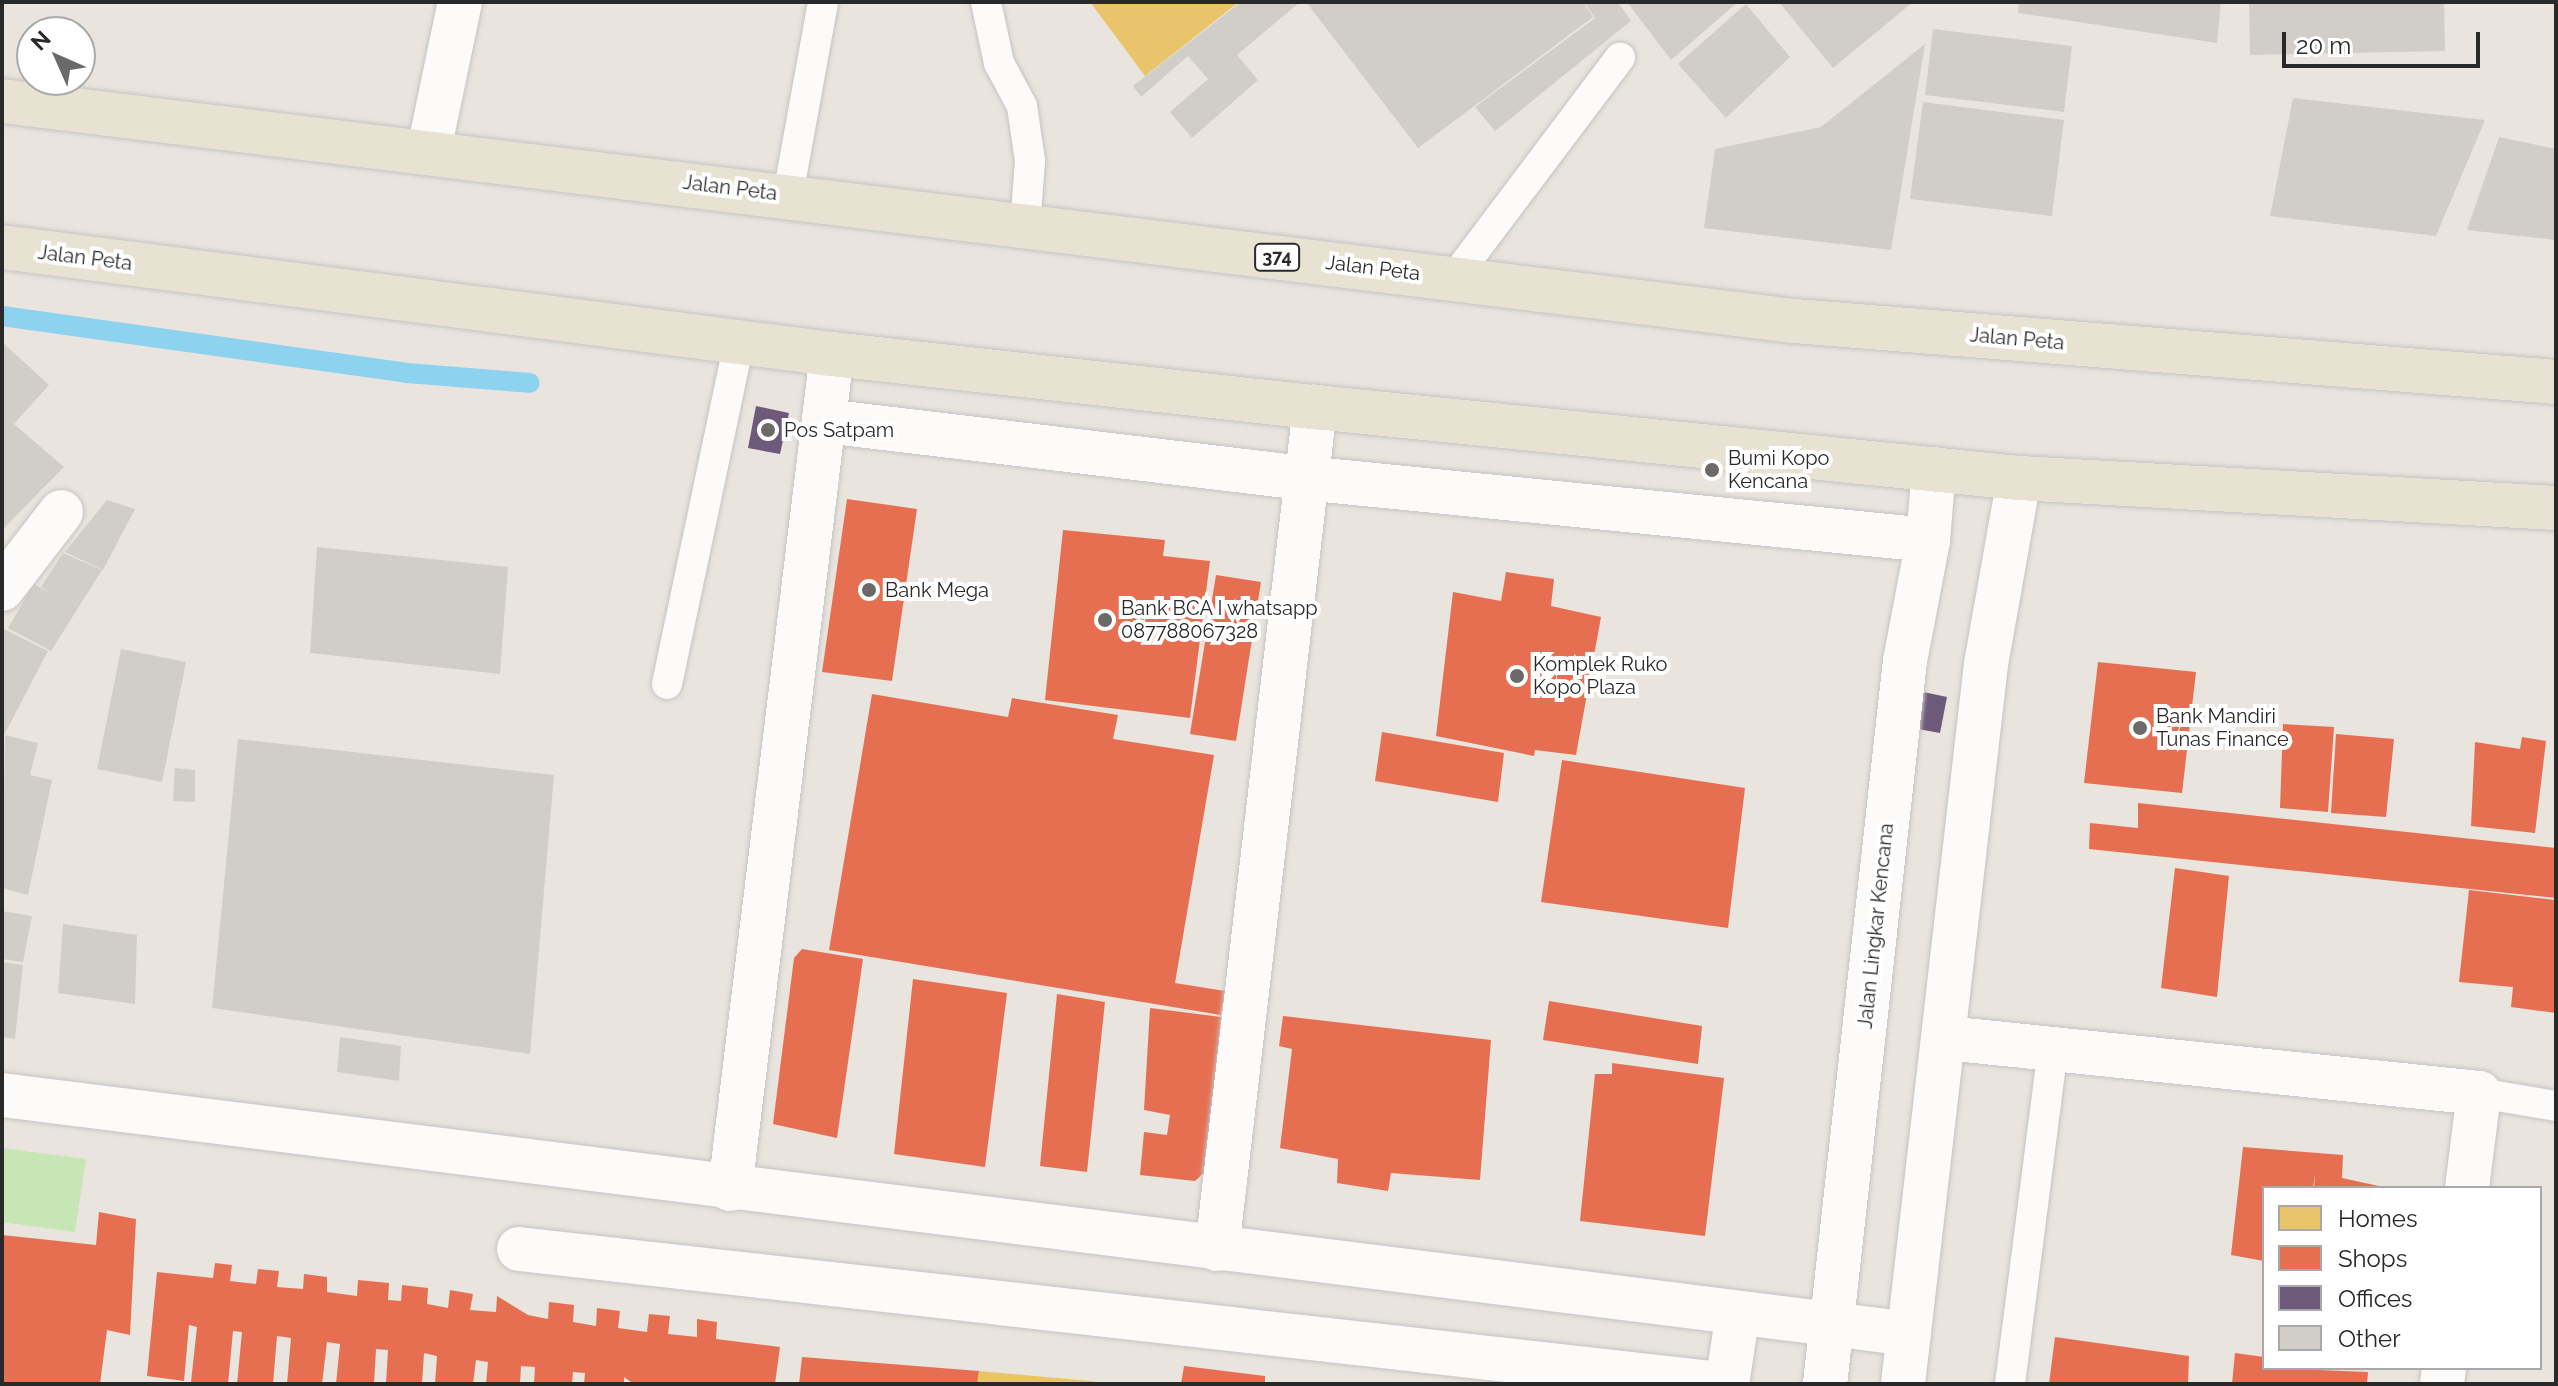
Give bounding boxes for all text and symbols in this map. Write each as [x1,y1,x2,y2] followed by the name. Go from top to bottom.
[16,16,96,96] north arrow
[2286,16,2484,66] scale bar
[25,25,56,56] text: N
[2296,31,2351,60] text: 20 m
[681,170,779,206] street label: Jalan Peta
[36,240,134,276] street label: Jalan Peta
[1253,243,1301,271] road number: 374
[1324,250,1422,286] street label: Jalan Peta
[1969,323,2065,355] street label: Jalan Peta
[784,418,894,442] place label: Pos Satpam
[759,421,777,439] marker: Pos Satpam
[1728,446,1829,493] place label: Bumi Kopo Kencana
[1703,461,1721,479] marker: Bumi Kopo Kencana
[885,578,989,602] place label: Bank Mega
[860,581,878,599] marker: Bank Mega
[1121,596,1319,643] place label: Bank BCA I whatsapp 087788067328
[1096,611,1114,629] marker: Bank BCA I whatsapp 087788067328
[1533,652,1667,699] place label: Komplek Ruko Kopo Plaza
[1508,667,1526,685] marker: Komplek Ruko Kopo Plaza
[2156,704,2289,751] place label: Bank Mandiri Tunas Finance
[2131,719,2149,737] marker: Bank Mandiri Tunas Finance
[1853,822,1899,1030] street label: Jalan Lingkar Kencana
[2262,1186,2542,1370] legend
[2338,1204,2418,1233] text: Homes
[2338,1244,2407,1273] text: Shops
[2338,1284,2412,1313] text: Offices
[2338,1324,2401,1353] text: Other

